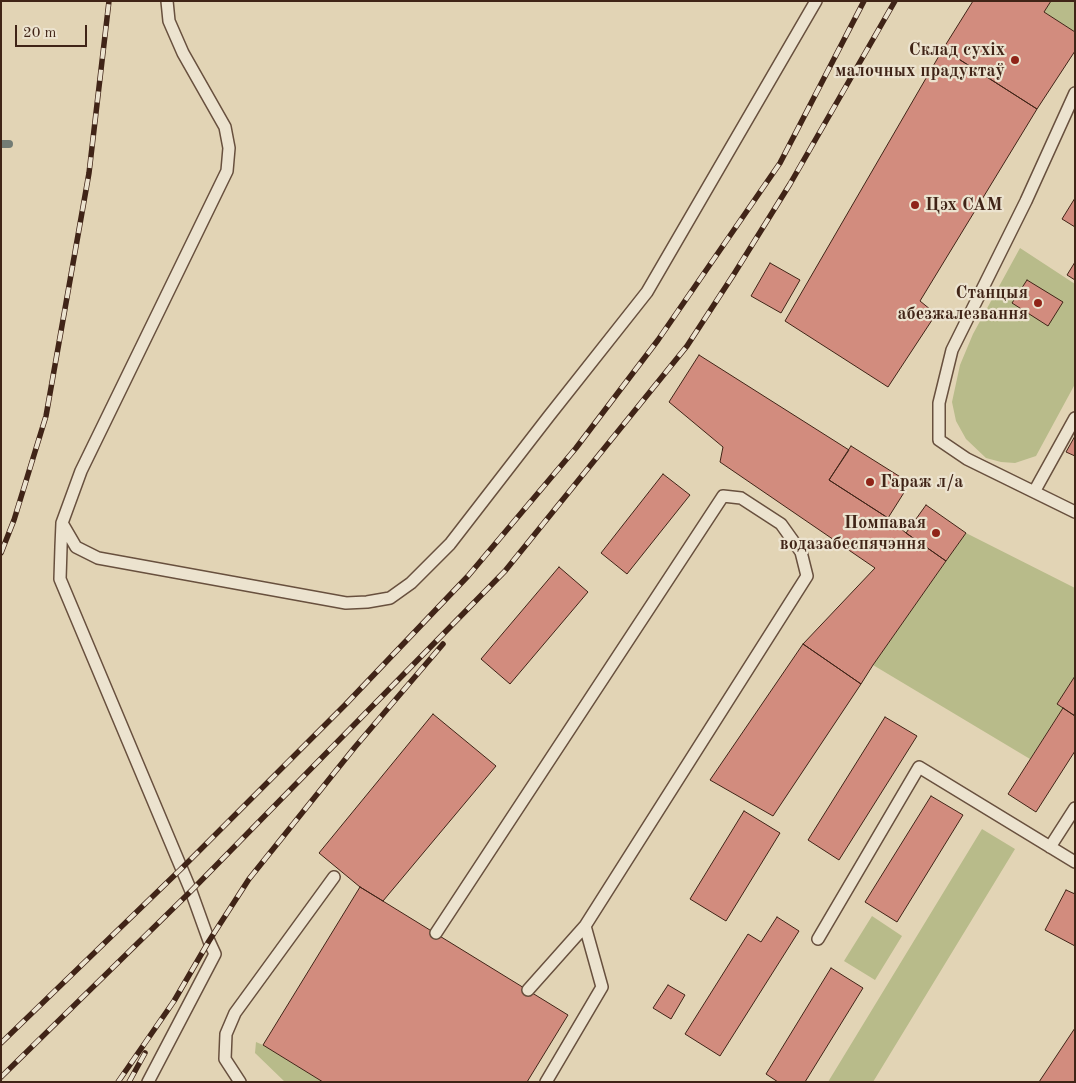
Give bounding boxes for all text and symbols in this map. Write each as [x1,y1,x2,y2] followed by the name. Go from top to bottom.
[18,15,90,47] scale bar
[23,26,57,41] text: 20 m
[835,39,1005,82] place label: Склад сухіх малочных прадуктаў
[1009,54,1021,66] marker: Склад сухіх малочных прадуктаў
[925,194,1002,216] place label: Цэх САМ
[909,199,921,211] marker: Цэх САМ
[897,282,1028,324] place label: Станцыя абезжалезвання
[1032,297,1044,309] marker: Станцыя абезжалезвання
[880,471,963,493] place label: Гараж л/а
[864,476,876,488] marker: Гараж л/а
[780,512,926,554] place label: Помпавая водазабеспячэння
[930,527,942,539] marker: Помпавая водазабеспячэння

